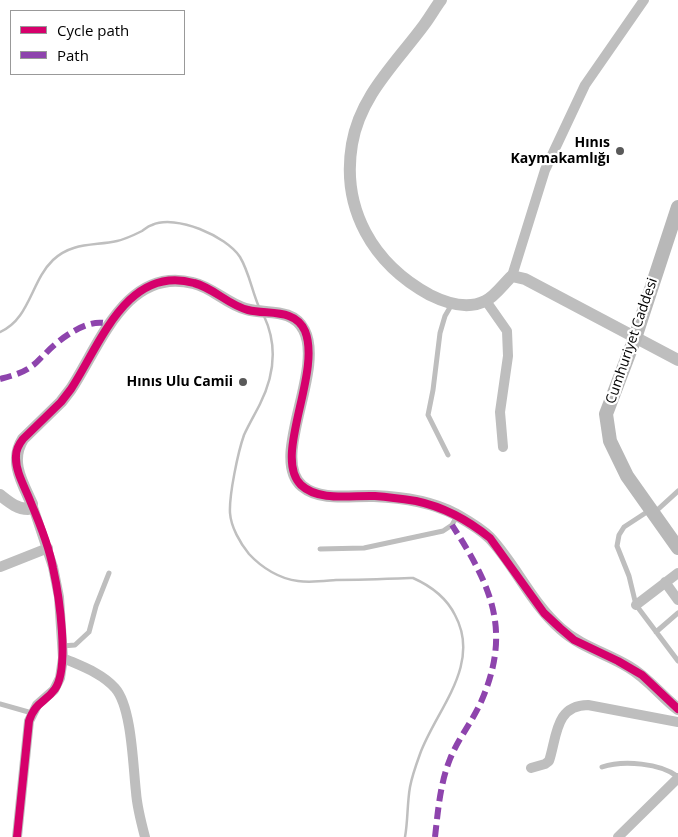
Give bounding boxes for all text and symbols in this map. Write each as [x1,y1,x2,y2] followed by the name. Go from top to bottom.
[10,10,185,75] legend
[57,20,129,40] text: Cycle path
[57,45,89,65] text: Path
[510,135,610,168] place label: Hınıs Kaymakamlığı
[614,145,626,157] marker: Hınıs Kaymakamlığı
[603,276,661,406] street label: Cumhuriyet Caddesi
[127,374,233,390] place label: Hınıs Ulu Camii
[237,376,249,388] marker: Hınıs Ulu Camii

